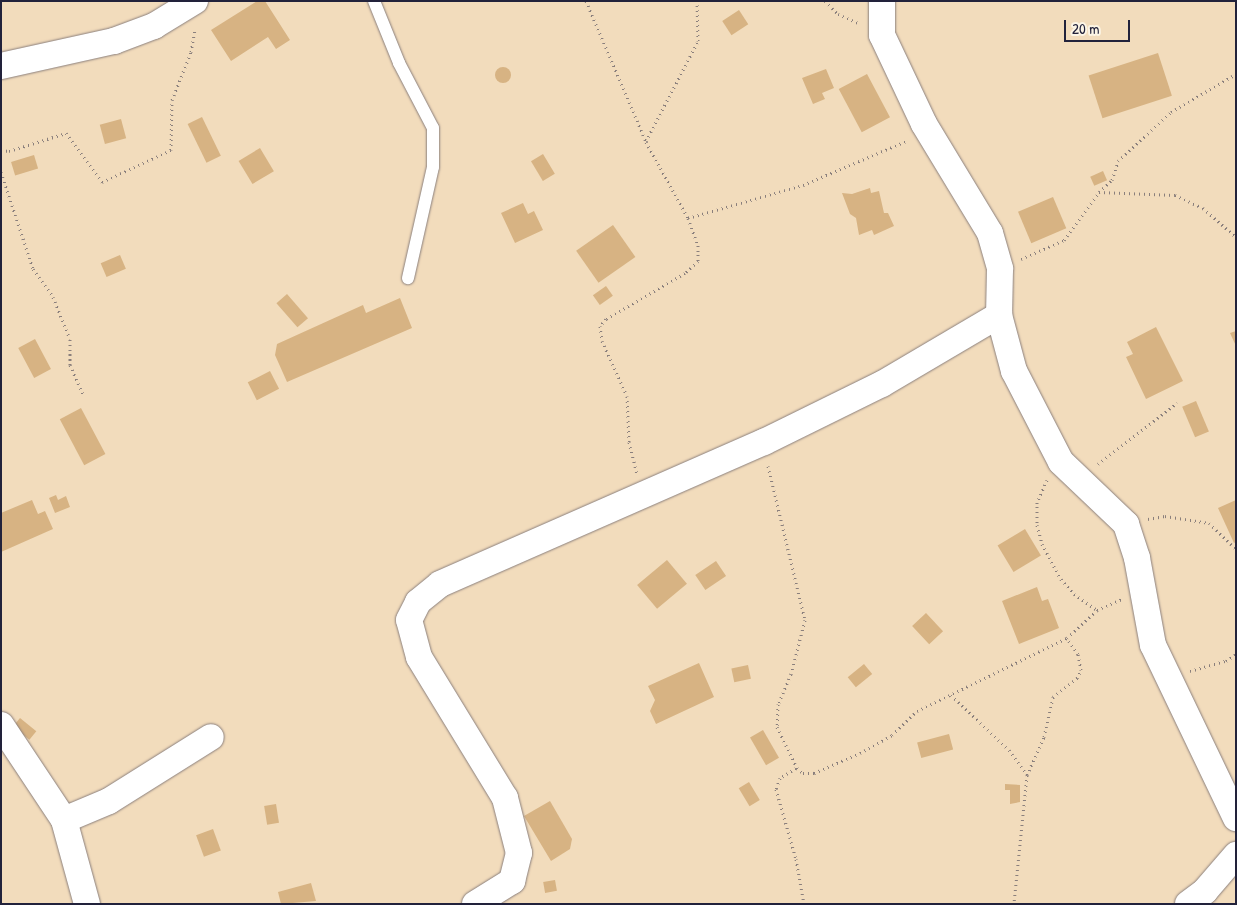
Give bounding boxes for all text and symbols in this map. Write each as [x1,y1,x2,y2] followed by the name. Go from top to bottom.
[1067,10,1133,42] scale bar
[1072,18,1099,39] text: 20 m

